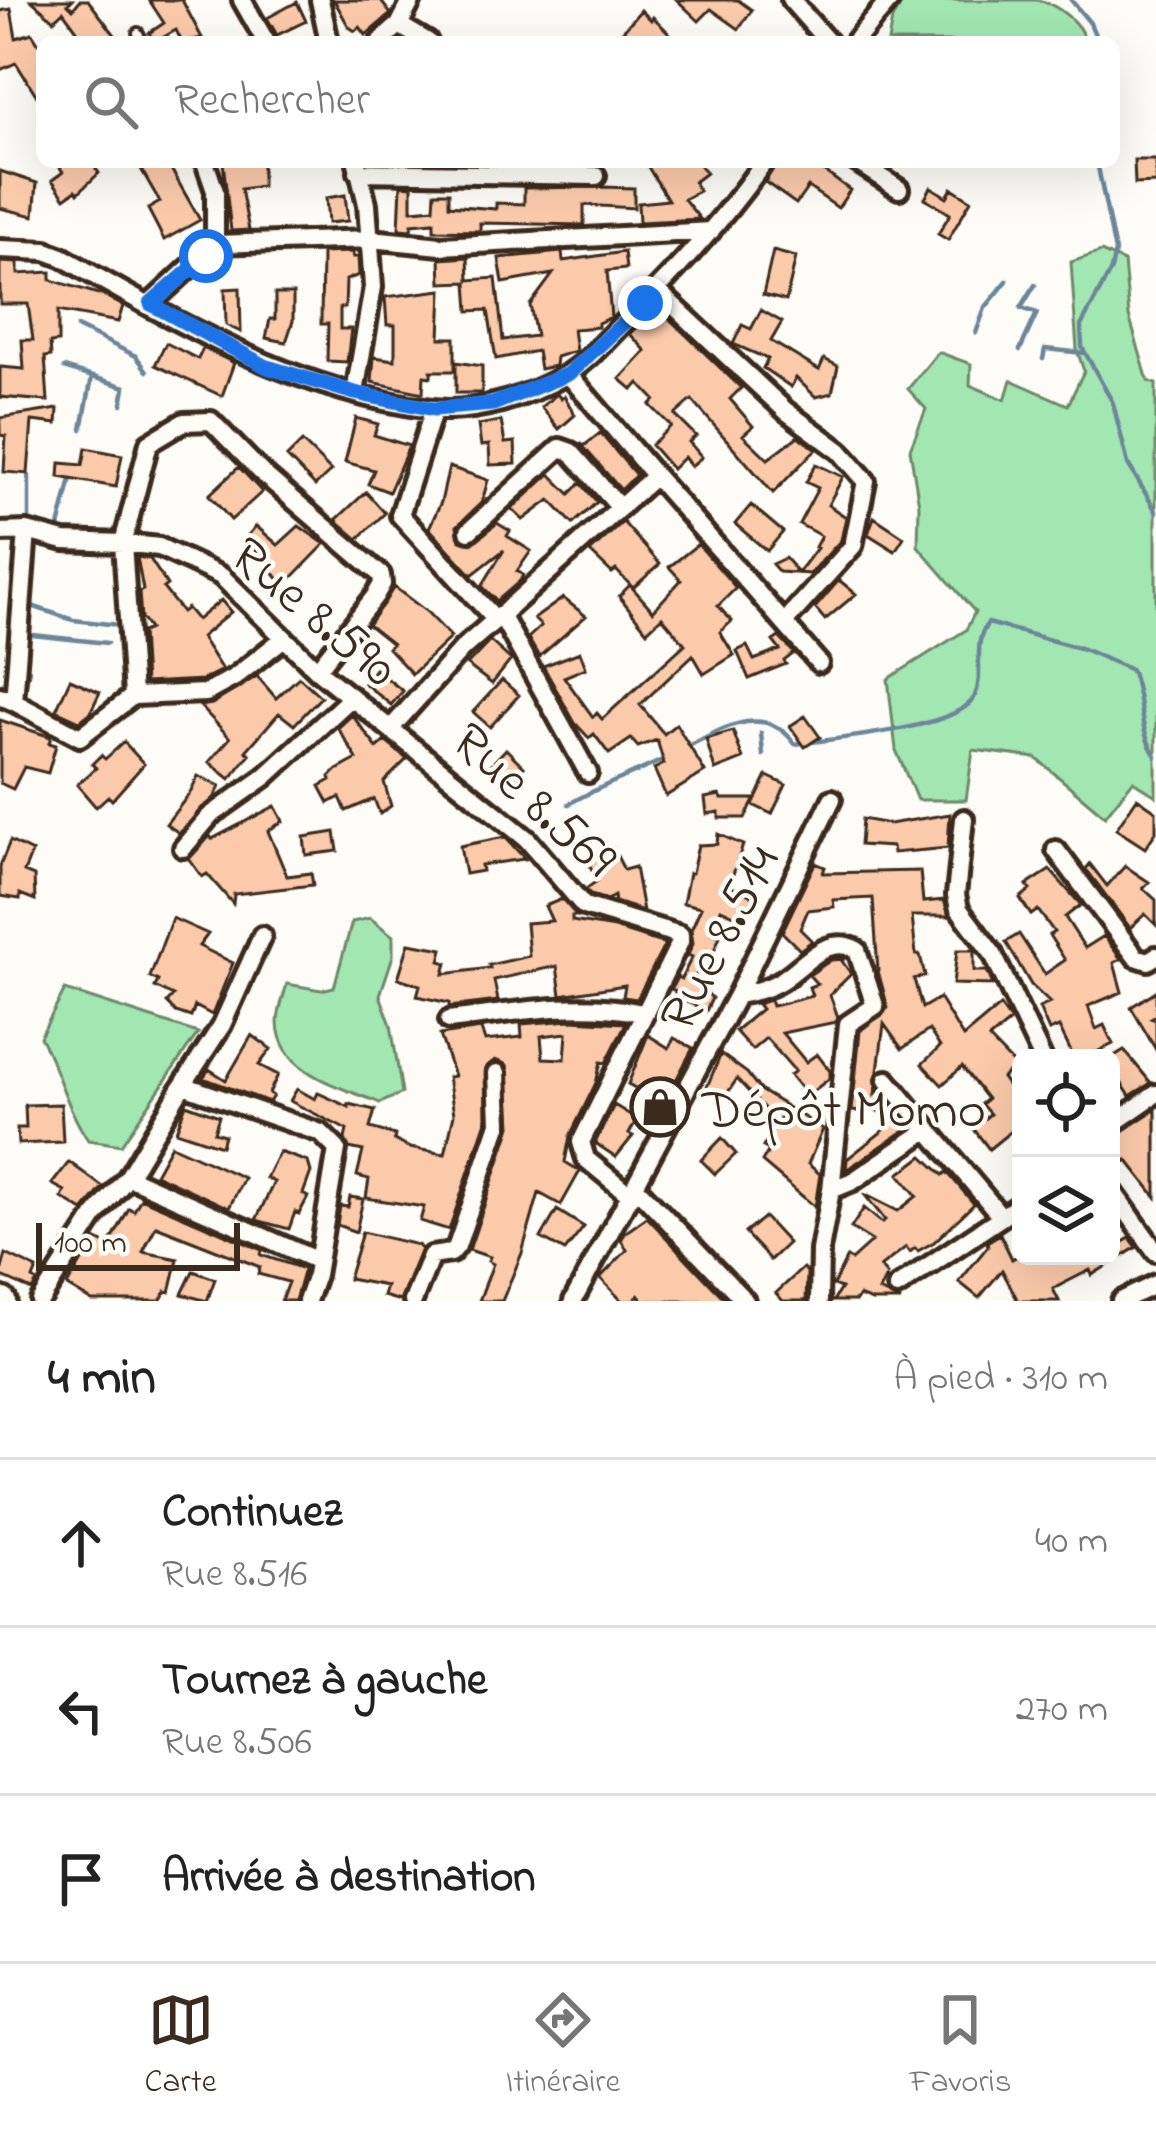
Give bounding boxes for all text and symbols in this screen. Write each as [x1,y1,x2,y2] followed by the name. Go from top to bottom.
[36,36,1120,168] search box
[78,69,144,135] icon: search
[174,69,370,135] text: Rechercher
[179,229,233,283] route start
[618,276,672,330] route end
[210,520,414,709] street label: Rue 8.590
[431,706,633,899] street label: Rue 8.569
[642,833,802,1046] street label: Rue 8.514
[1012,1049,1120,1265] map controls
[1012,1049,1120,1157] button: locate
[700,1074,986,1152] place label: Dépôt Momo
[629,1076,691,1138] shop icon: Dépôt Momo
[1012,1157,1120,1265] button: layers
[36,1217,240,1270] scale bar
[54,1220,127,1268] text: 100 m
[48,1342,156,1417] text: 4 min
[893,1351,1108,1408] text: À pied · 310 m
[162,1481,342,1547] text: Continuez
[48,1510,114,1576] icon: ahead
[1035,1514,1108,1571] text: 40 m
[162,1547,307,1604] text: Rue 8.516
[162,1649,487,1715] text: Tournez à gauche
[48,1678,114,1744] icon: left
[1016,1682,1108,1739] text: 270 m
[162,1715,312,1772] text: Rue 8.506
[48,1846,114,1912] icon: arrive
[162,1846,536,1912] text: Arrivée à destination
[145,1987,217,2107] tab: Carte
[506,1987,620,2107] tab: Itinéraire
[909,1987,1011,2107] tab: Favoris

